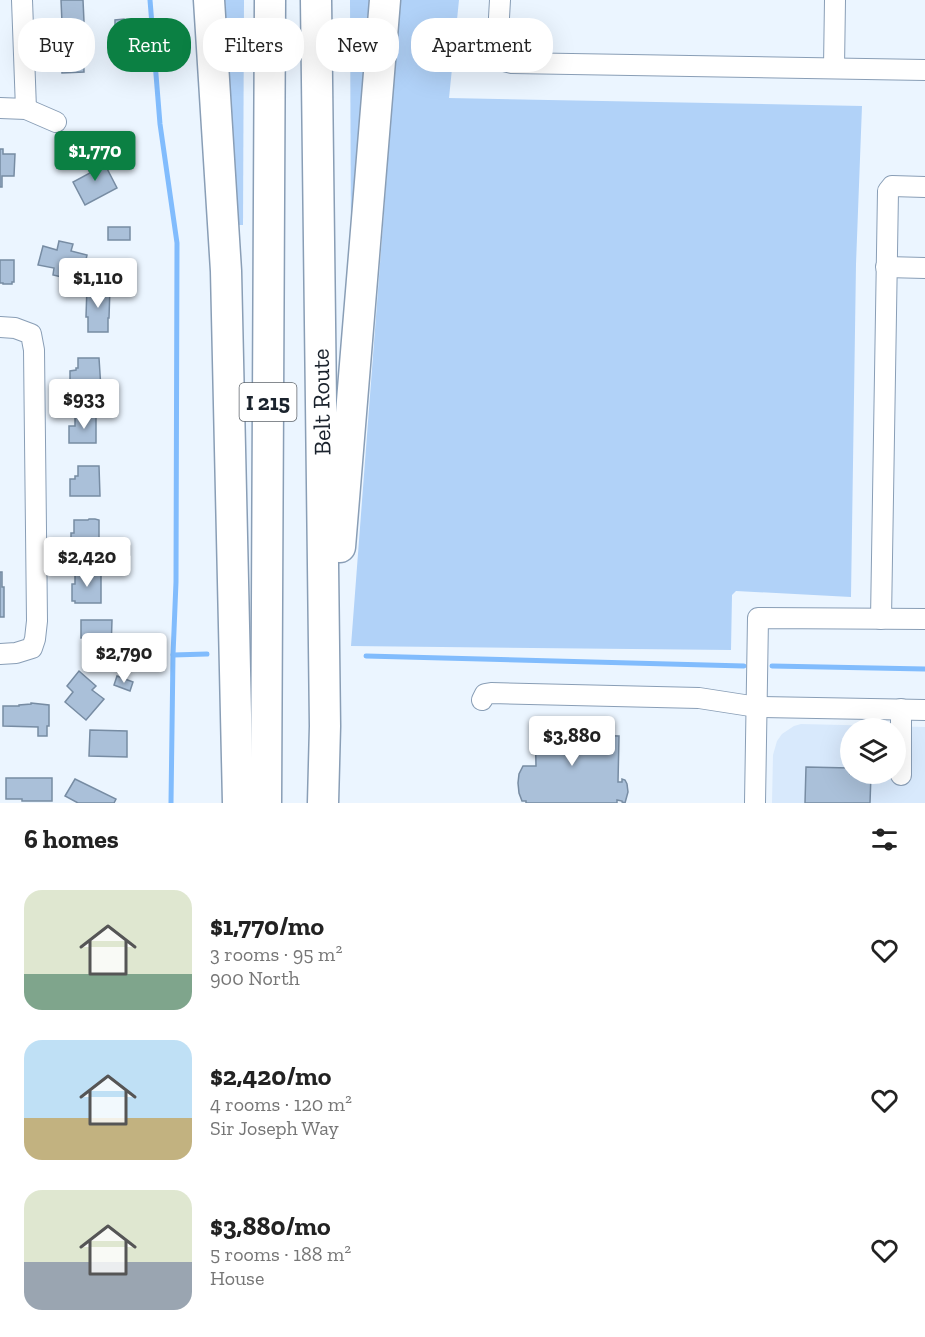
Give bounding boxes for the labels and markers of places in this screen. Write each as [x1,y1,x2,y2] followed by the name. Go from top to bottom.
[46,131,144,182] pin: $1,770
[49,258,147,309] pin: $1,110
[48,379,120,430] pin: $933
[38,537,136,588] pin: $2,420
[75,633,173,684] pin: $2,790
[523,716,621,767] pin: $3,880

